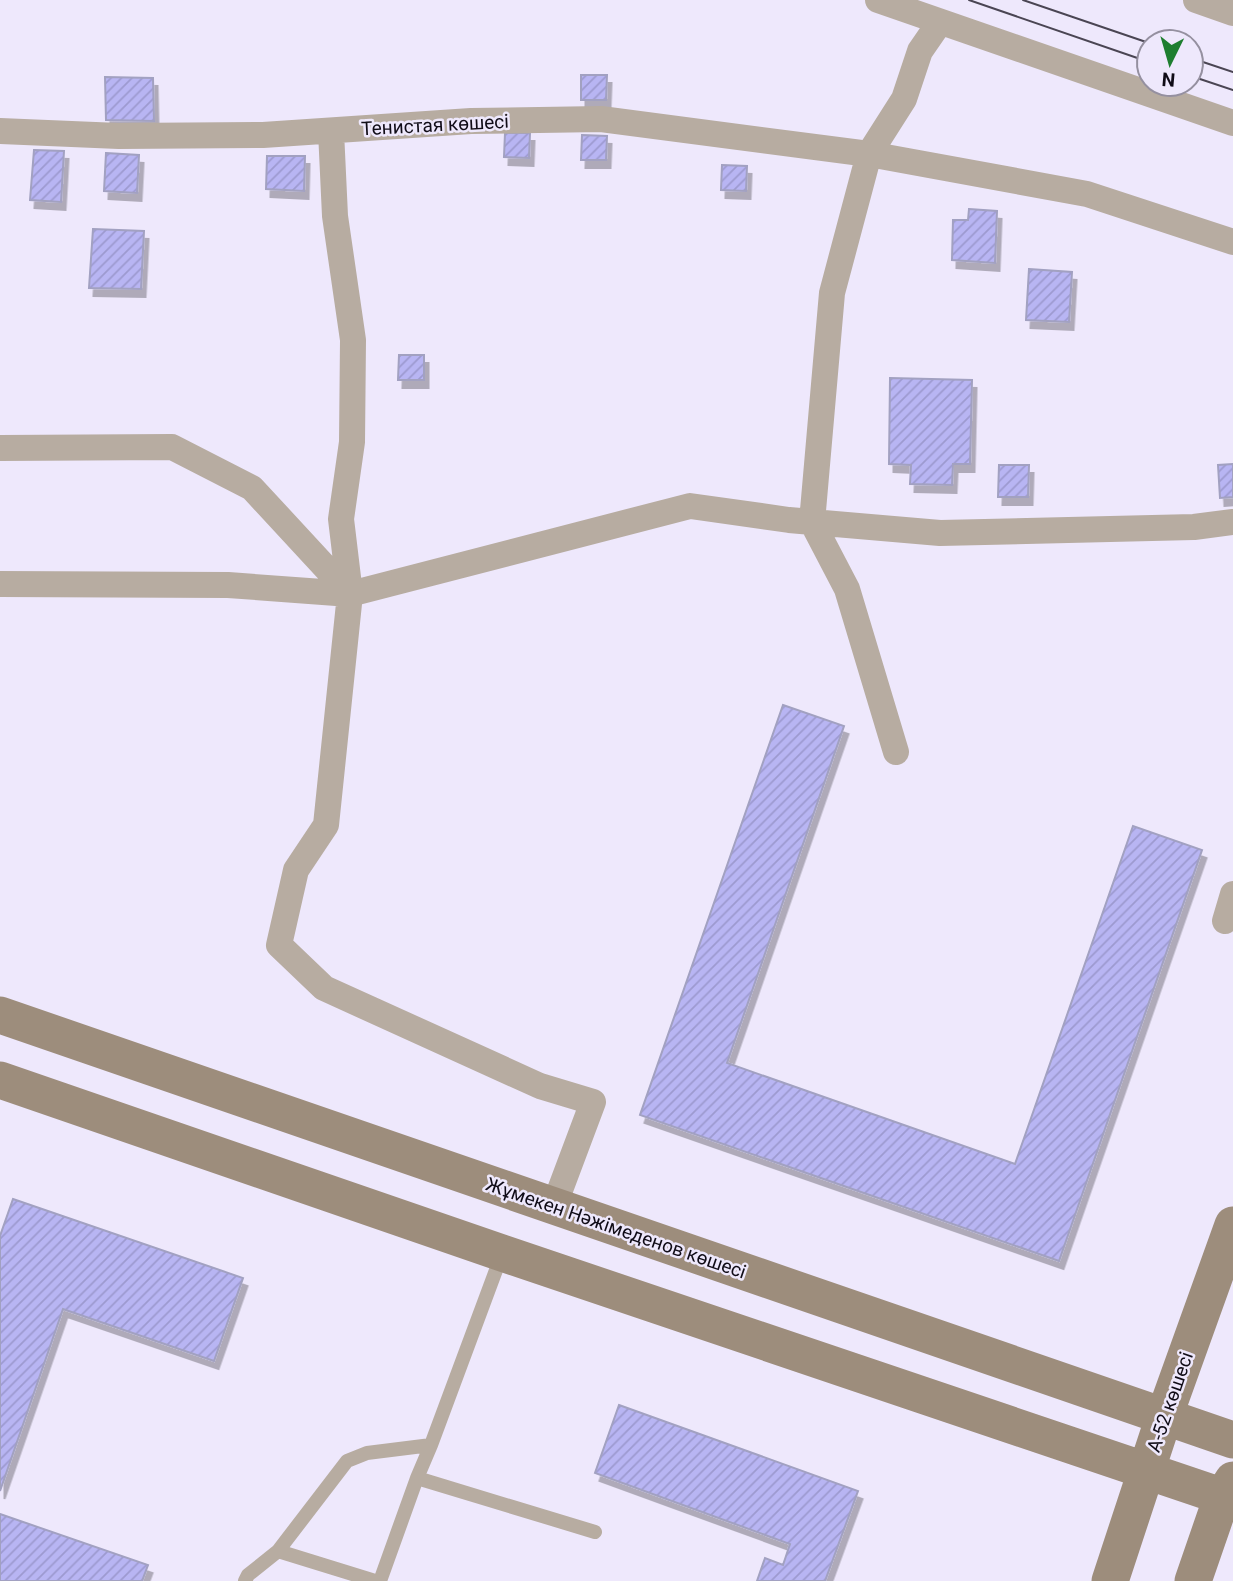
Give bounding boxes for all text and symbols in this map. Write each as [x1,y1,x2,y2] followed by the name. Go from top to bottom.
[1135,28,1205,98] north arrow
[1161,67,1176,91] text: N
[361,110,509,140] street label: Тенистая көшесі
[483,1173,749,1283] street label: Жұмекен Нәжімеденов көшесі
[1142,1349,1198,1455] street label: А-52 көшесі

